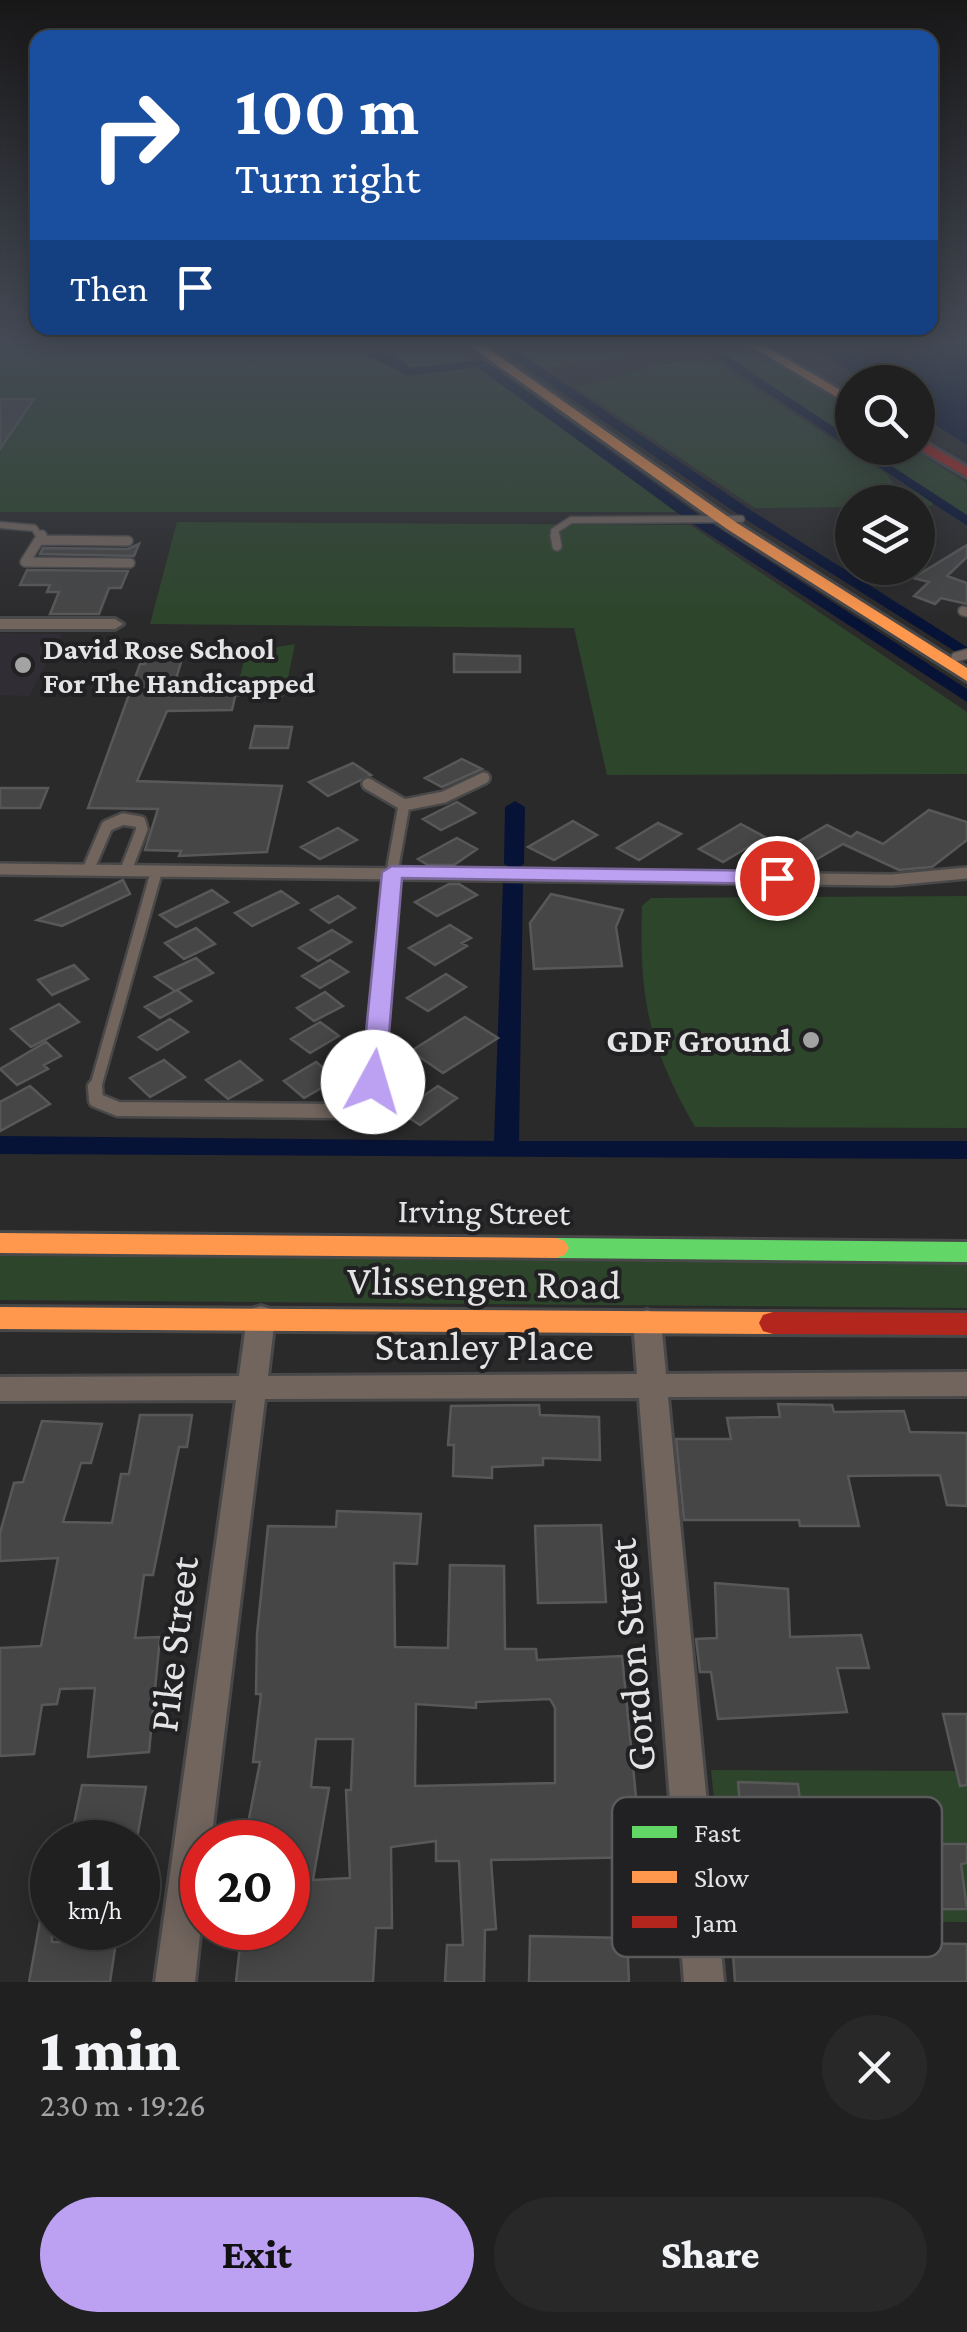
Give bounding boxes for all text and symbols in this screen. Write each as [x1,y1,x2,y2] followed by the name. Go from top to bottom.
[70,70,200,200] icon: right
[235,71,419,149] text: 100 m
[235,153,420,203] text: Turn right
[168,260,223,315] icon: arrive
[70,267,148,309] text: Then
[835,365,935,585] map controls
[835,365,935,465] button: search
[835,485,935,585] button: layers
[43,632,316,699] place label: David Rose School For The Handicapped
[12,654,34,676] marker: David Rose School For The Handicapped
[735,836,820,921] pin
[750,851,805,906] icon: arrive
[606,1021,791,1060] place label: GDF Ground
[800,1029,822,1051] marker: GDF Ground
[321,1030,425,1134] position arrow
[397,1191,571,1233] street label: Irving Street
[347,1256,621,1308] street label: Vlissengen Road
[374,1322,594,1369] street label: Stanley Place
[597,1536,665,1773] street label: Gordon Street
[139,1552,207,1734] street label: Pike Street
[612,1797,942,1957] legend
[694,1817,741,1848] text: Fast
[180,1820,310,1950] speed limit sign: 20
[76,1845,114,1901] text: 11
[694,1862,749,1893] text: Slow
[68,1897,122,1924] text: km/h
[691,1907,738,1938] text: Jam
[822,2015,927,2120] button: close
[40,2016,180,2083] text: 1 min
[40,2087,206,2123] text: 230 m · 19:26
[40,2197,474,2312] button: Exit
[494,2197,927,2312] button: Share

